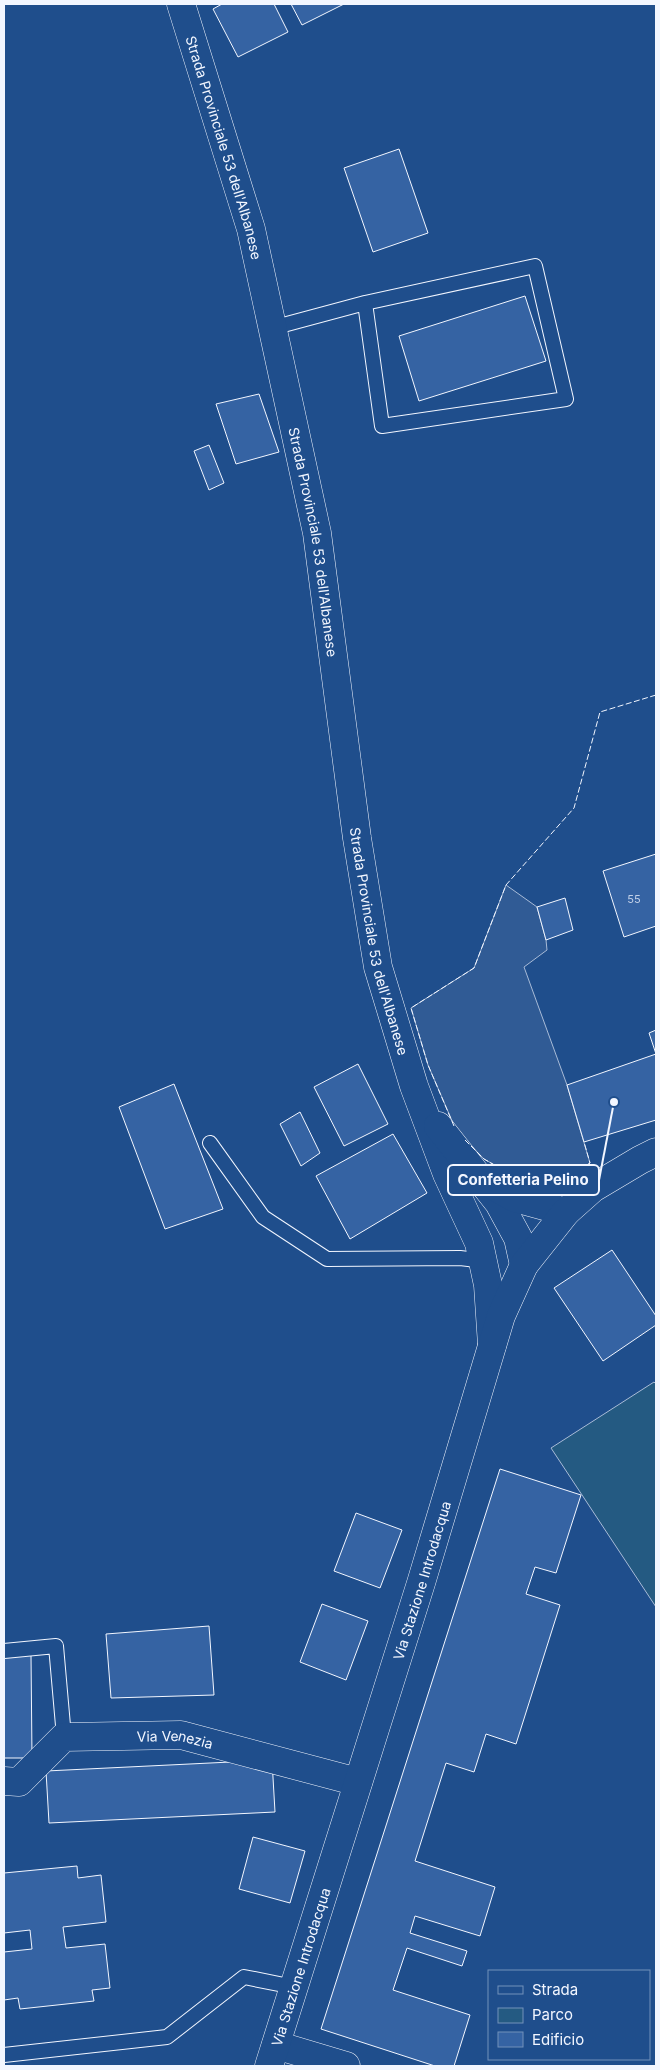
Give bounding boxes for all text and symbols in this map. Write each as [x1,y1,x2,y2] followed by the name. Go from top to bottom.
[183,33,266,261] street label: Strada Provinciale 53 dell'Albanese
[286,425,342,658] street label: Strada Provinciale 53 dell'Albanese
[347,826,413,1057] street label: Strada Provinciale 53 dell'Albanese
[627,892,641,906] house number: 55
[448,1165,599,1195] callout: Confetteria Pelino
[457,1170,589,1189] text: Confetteria Pelino
[389,1499,454,1662] street label: Via Stazione Introdacqua
[137,1726,215,1752] street label: Via Venezia
[267,1885,333,2048] street label: Via Stazione Introdacqua
[488,1970,650,2060] legend
[532,1980,578,1999] text: Strada
[532,2005,573,2024] text: Parco
[532,2030,584,2049] text: Edificio

